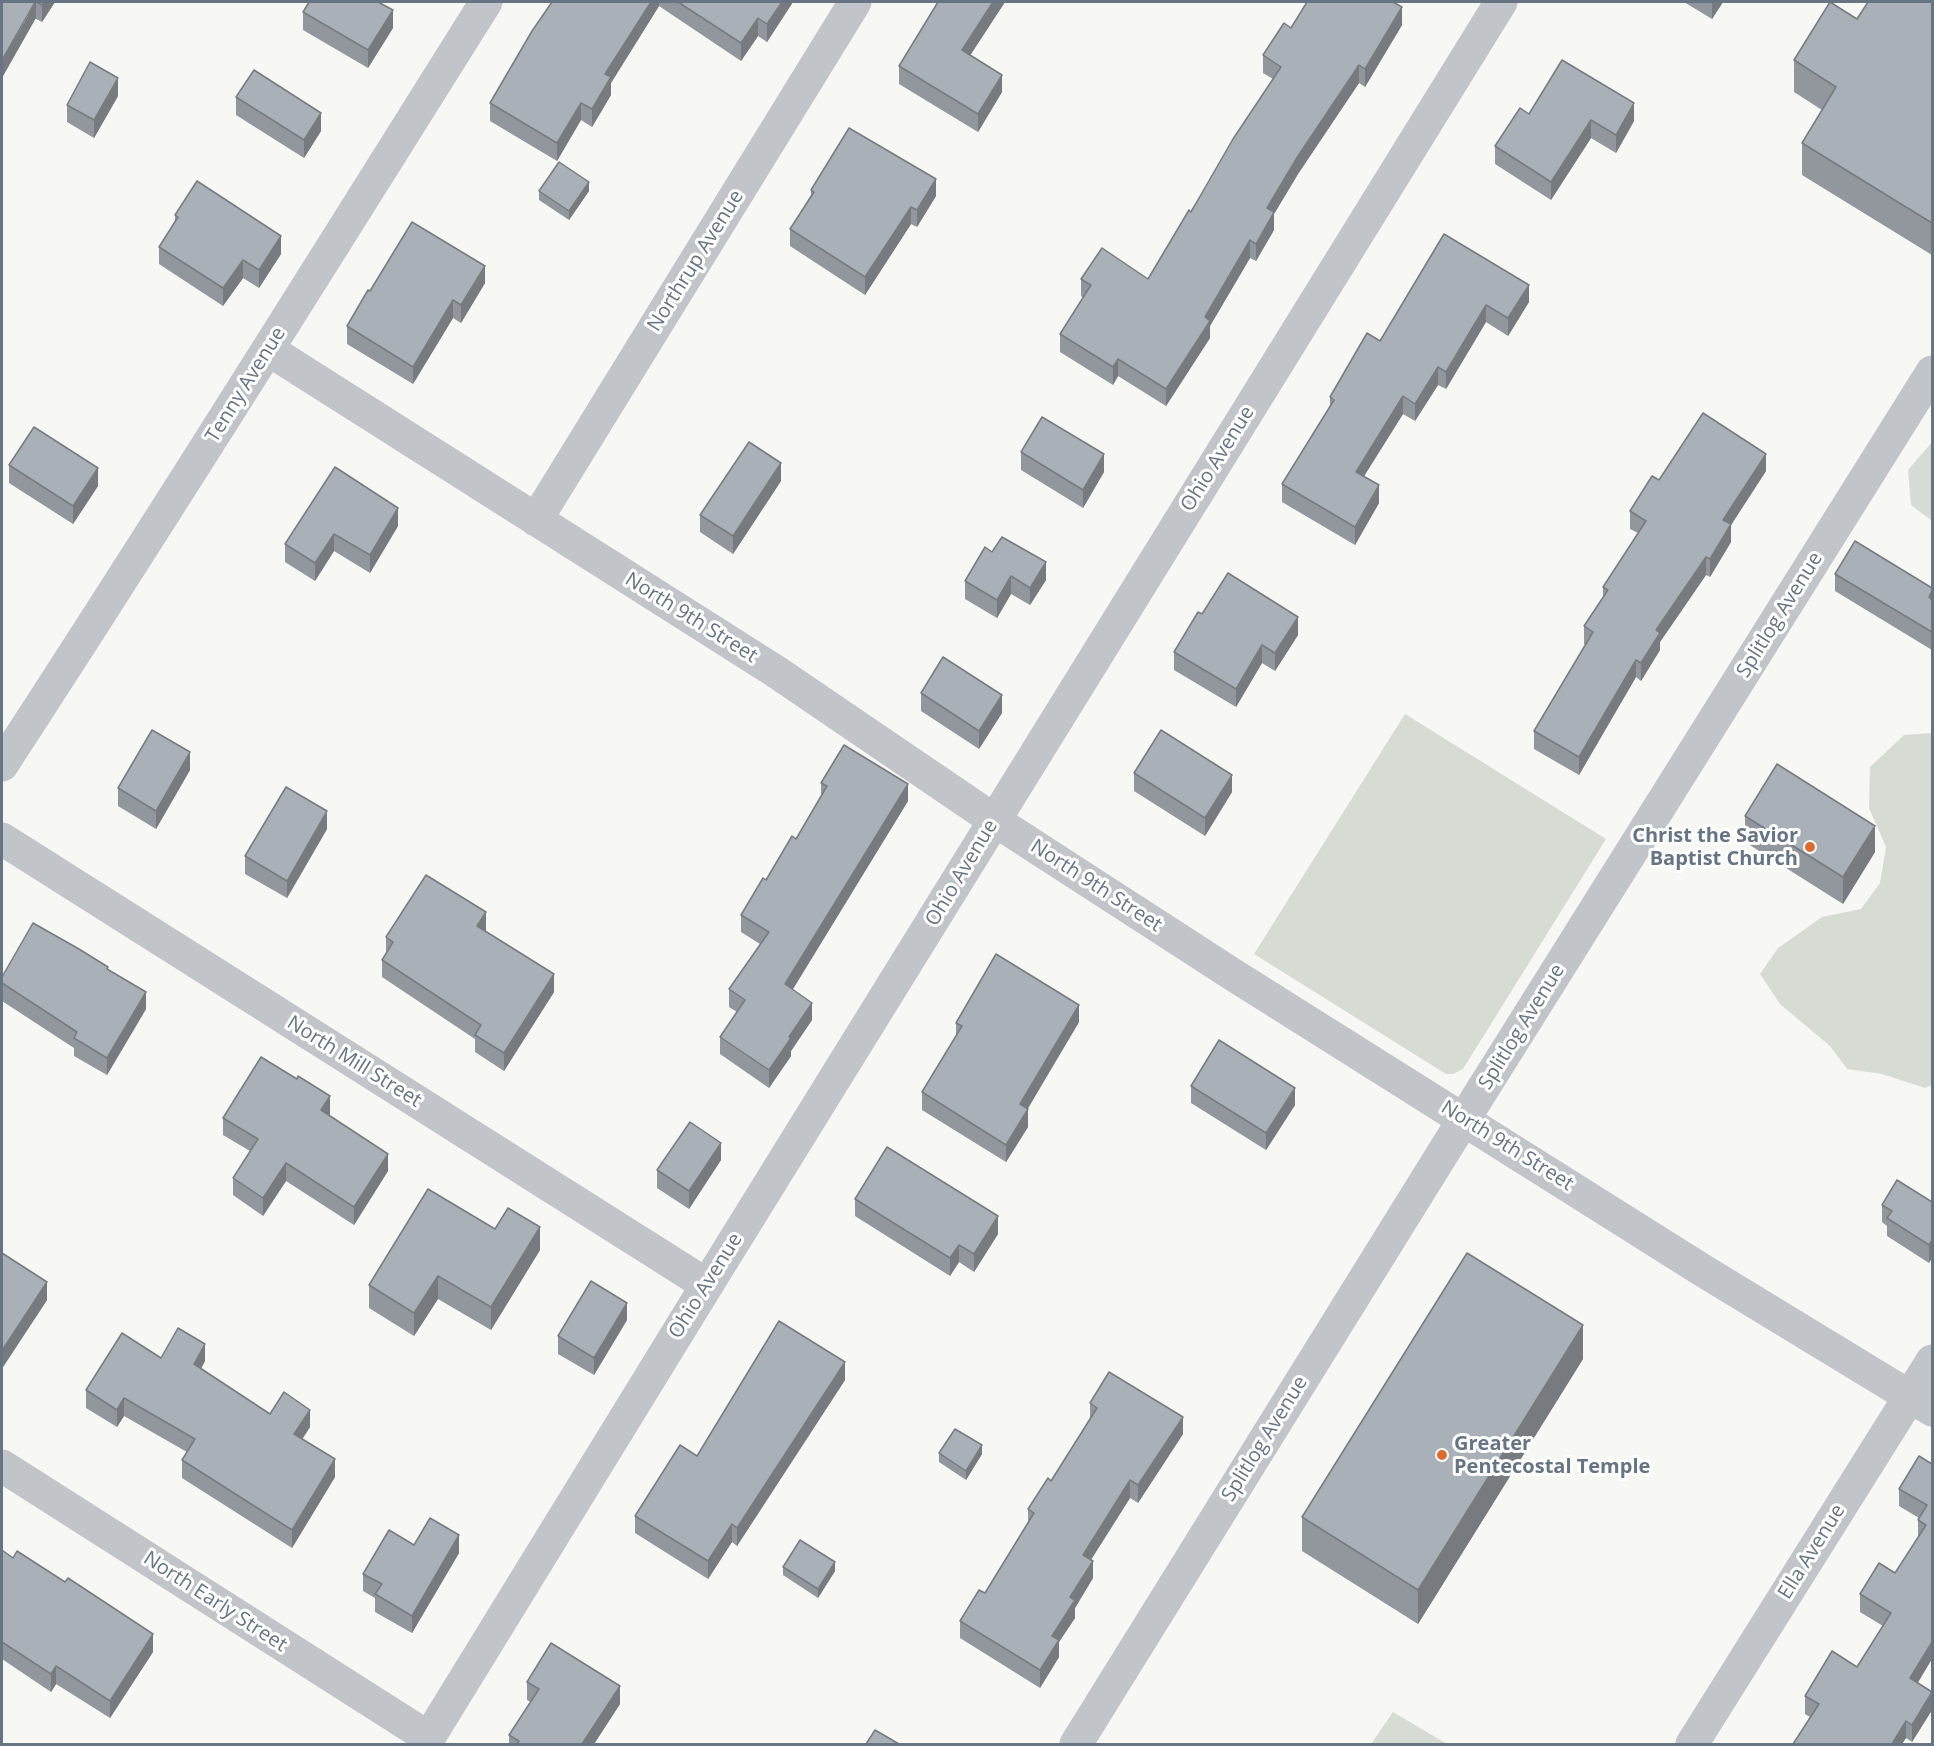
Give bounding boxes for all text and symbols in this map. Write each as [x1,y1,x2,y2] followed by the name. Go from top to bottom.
[643,186,749,336] street label: Northrup Avenue
[201,323,291,447] street label: Tenny Avenue
[1176,402,1260,516] street label: Ohio Avenue
[1732,548,1828,682] street label: Splitlog Avenue
[620,568,762,668] street label: North 9th Street
[921,816,1003,930] street label: Ohio Avenue
[1632,824,1798,871] place label: Christ the Savior Baptist Church
[1026,835,1166,937] street label: North 9th Street
[1803,840,1817,854] marker: Christ the Savior Baptist Church
[1474,960,1570,1094] street label: Splitlog Avenue
[282,1011,426,1113] street label: North Mill Street
[1436,1096,1578,1196] street label: North 9th Street
[664,1229,748,1343] street label: Ohio Avenue
[1217,1372,1313,1506] street label: Splitlog Avenue
[1454,1432,1650,1479] place label: Greater Pentecostal Temple
[1435,1448,1449,1462] marker: Greater Pentecostal Temple
[1773,1500,1851,1604] street label: Ella Avenue
[139,1547,291,1657] street label: North Early Street

